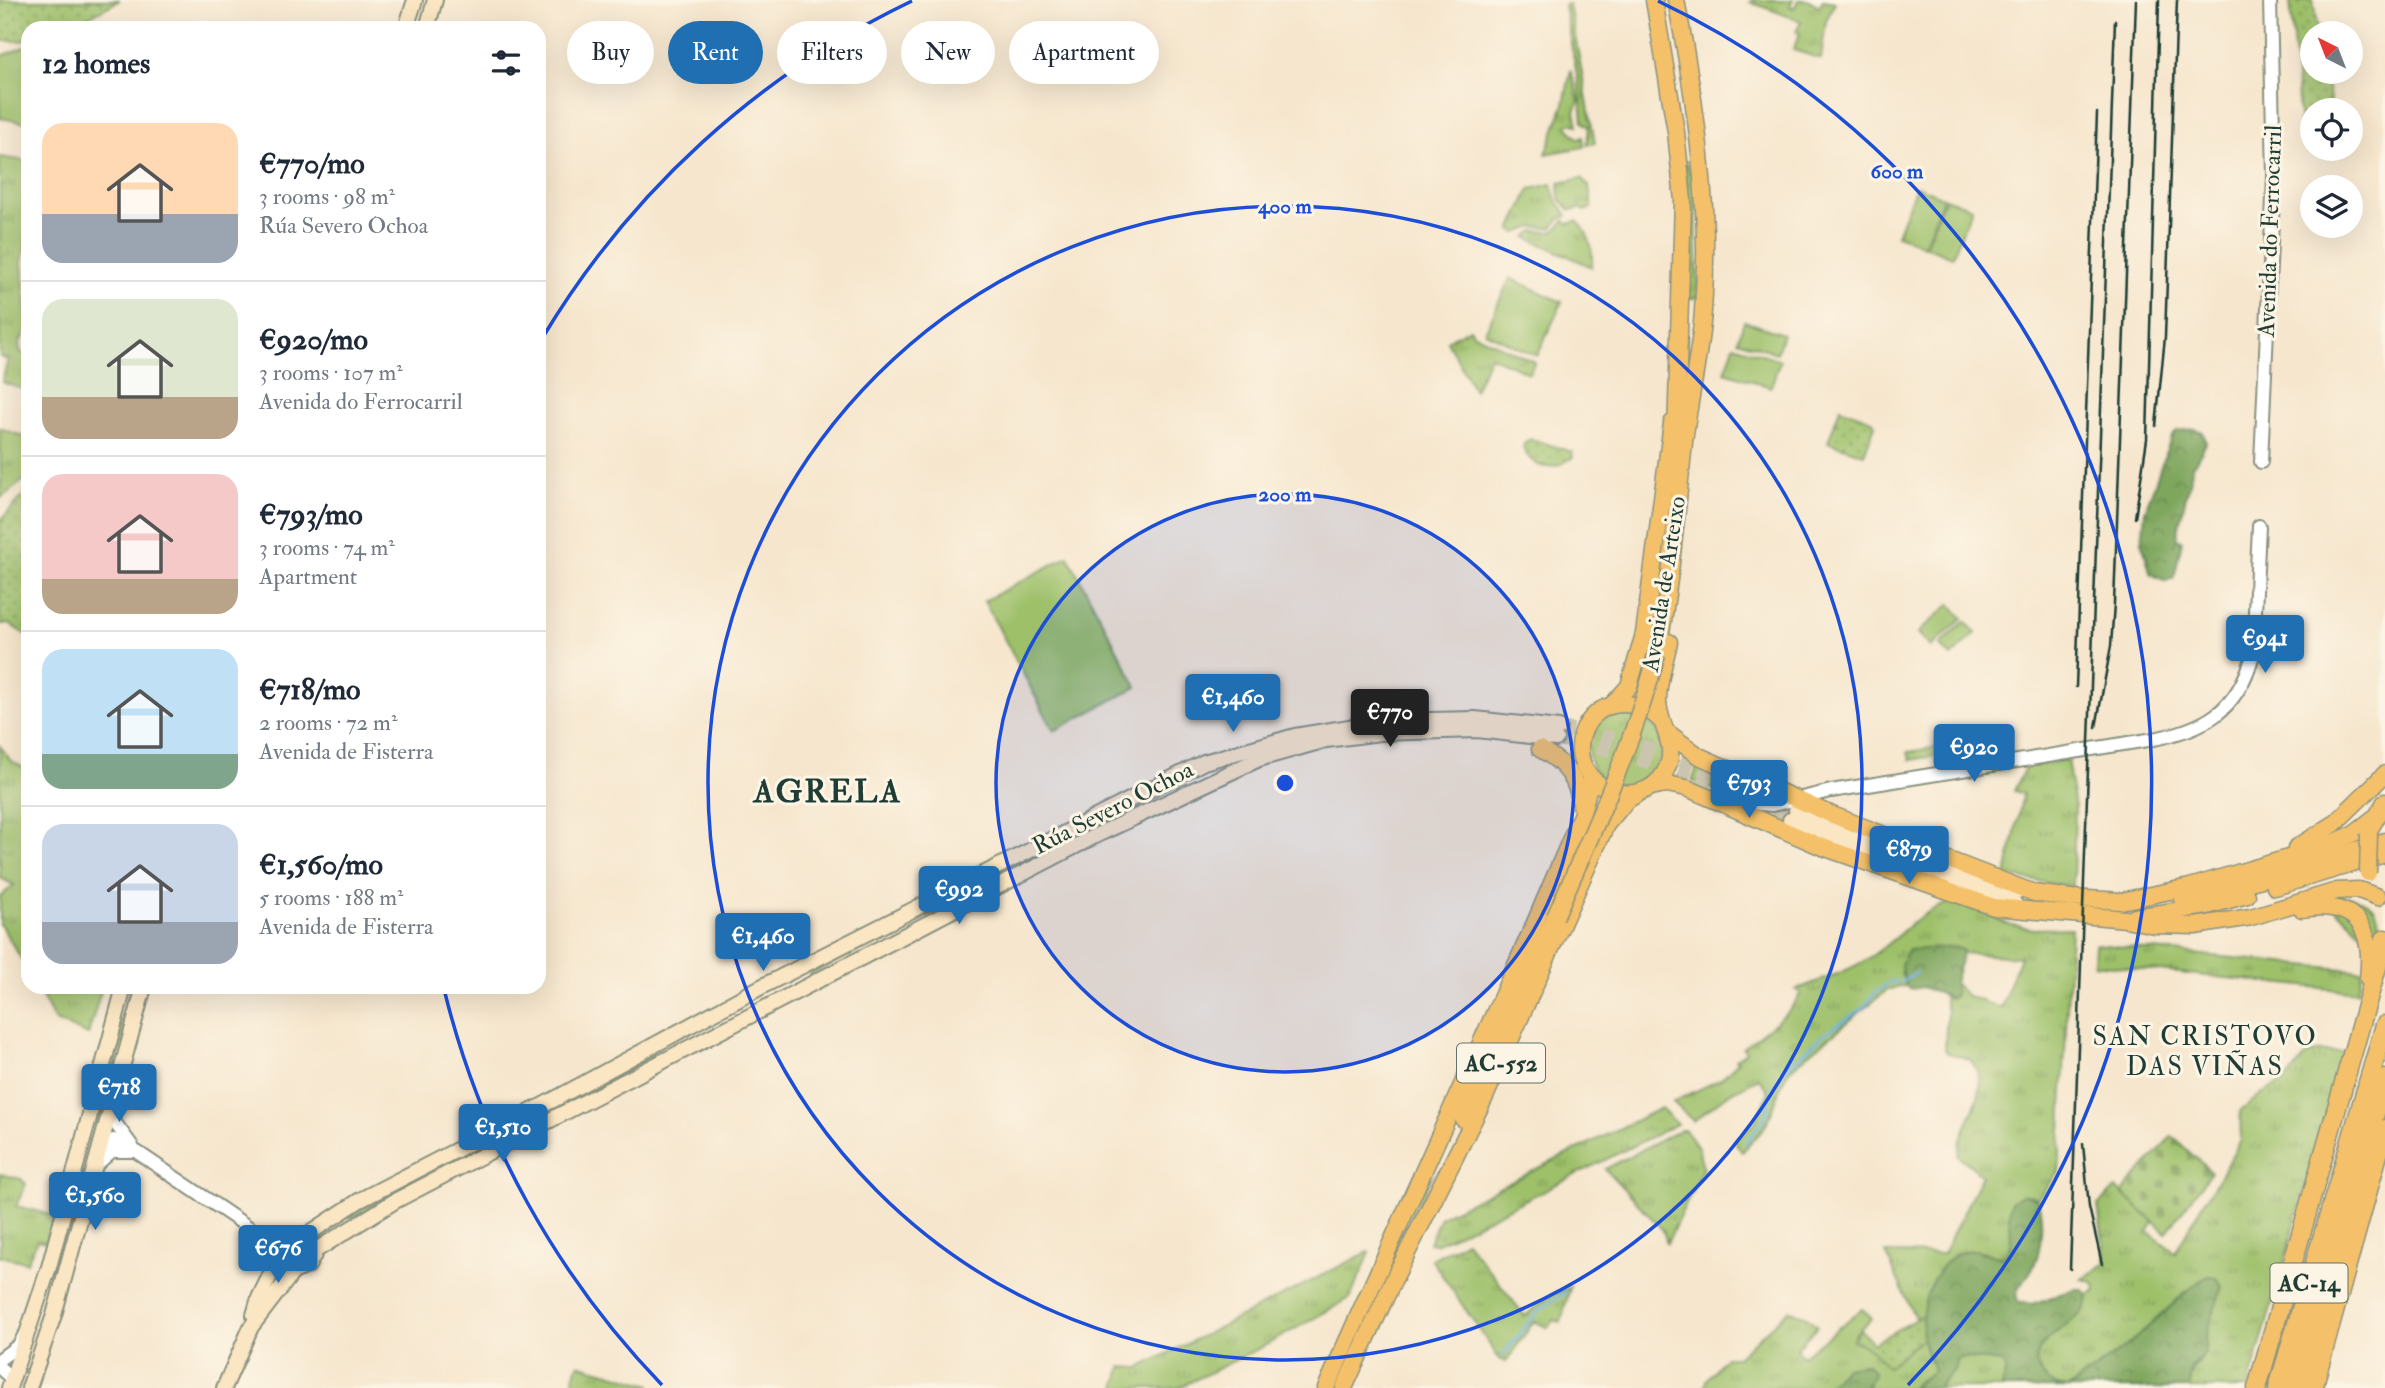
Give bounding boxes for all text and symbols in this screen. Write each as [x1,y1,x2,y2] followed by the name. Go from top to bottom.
[567,21,654,84] chip: Buy
[668,21,763,84] chip: Rent
[777,21,887,84] chip: Filters
[901,21,995,84] chip: New
[1009,21,1159,84] chip: Apartment
[2300,21,2362,84] north arrow
[2300,21,2363,238] map controls
[487,44,525,82] icon: filters
[42,45,150,82] text: 12 homes
[2300,98,2363,161] button: locate
[2251,124,2289,339] street label: Avenida do Ferrocarril
[259,145,365,182] text: €770/mo
[98,151,182,235] icon: home
[1871,158,1924,185] text: 600 m
[2300,175,2363,238] button: layers
[259,182,395,211] text: 3 rooms · 98 m²
[1257,193,1312,220] text: 400 m
[259,211,428,240] text: Rúa Severo Ochoa
[259,321,368,358] text: €920/mo
[98,327,182,411] icon: home
[259,358,403,387] text: 3 rooms · 107 m²
[259,387,463,416] text: Avenida do Ferrocarril
[1259,481,1312,508] text: 200 m
[1635,494,1693,675] street label: Avenida de Arteixo
[259,496,363,533] text: €793/mo
[98,502,182,586] icon: home
[259,533,395,562] text: 3 rooms · 74 m²
[259,562,357,591] text: Apartment
[2224,616,2306,675] pin: €941
[2242,623,2288,652] text: €941
[259,671,361,708] text: €718/mo
[1176,674,1290,734] pin: €1,460
[98,677,182,761] icon: home
[1201,682,1265,711] text: €1,460
[1349,690,1431,749] pin: €770
[1367,697,1413,726] text: €770
[259,708,397,737] text: 2 rooms · 72 m²
[1933,724,2015,784] pin: €920
[1950,732,1998,761] text: €920
[259,737,434,766] text: Avenida de Fisterra
[1027,754,1200,862] street label: Rúa Severo Ochoa
[1708,760,1790,820] pin: €793
[1727,768,1771,797] text: €793
[1273,771,1297,795] centre of rings
[752,772,902,812] district label: AGRELA
[1868,826,1950,886] pin: €879
[1886,834,1932,863] text: €879
[259,846,383,883] text: €1,560/mo
[98,852,182,936] icon: home
[918,866,1000,926] pin: €992
[935,874,983,903] text: €992
[259,883,403,912] text: 5 rooms · 188 m²
[259,912,434,941] text: Avenida de Fisterra
[706,914,820,973] pin: €1,460
[731,921,795,950] text: €1,460
[2092,1021,2318,1083] district label: SAN CRISTOVO DAS VIÑAS
[1457,1044,1545,1082] road number: AC-552
[78,1064,160,1124] pin: €718
[97,1072,141,1101] text: €718
[446,1104,560,1164] pin: €1,510
[475,1112,531,1141] text: €1,510
[38,1172,152,1232] pin: €1,560
[65,1180,125,1209] text: €1,560
[237,1226,319,1285] pin: €676
[254,1233,302,1262] text: €676
[2270,1264,2348,1302] road number: AC-14

